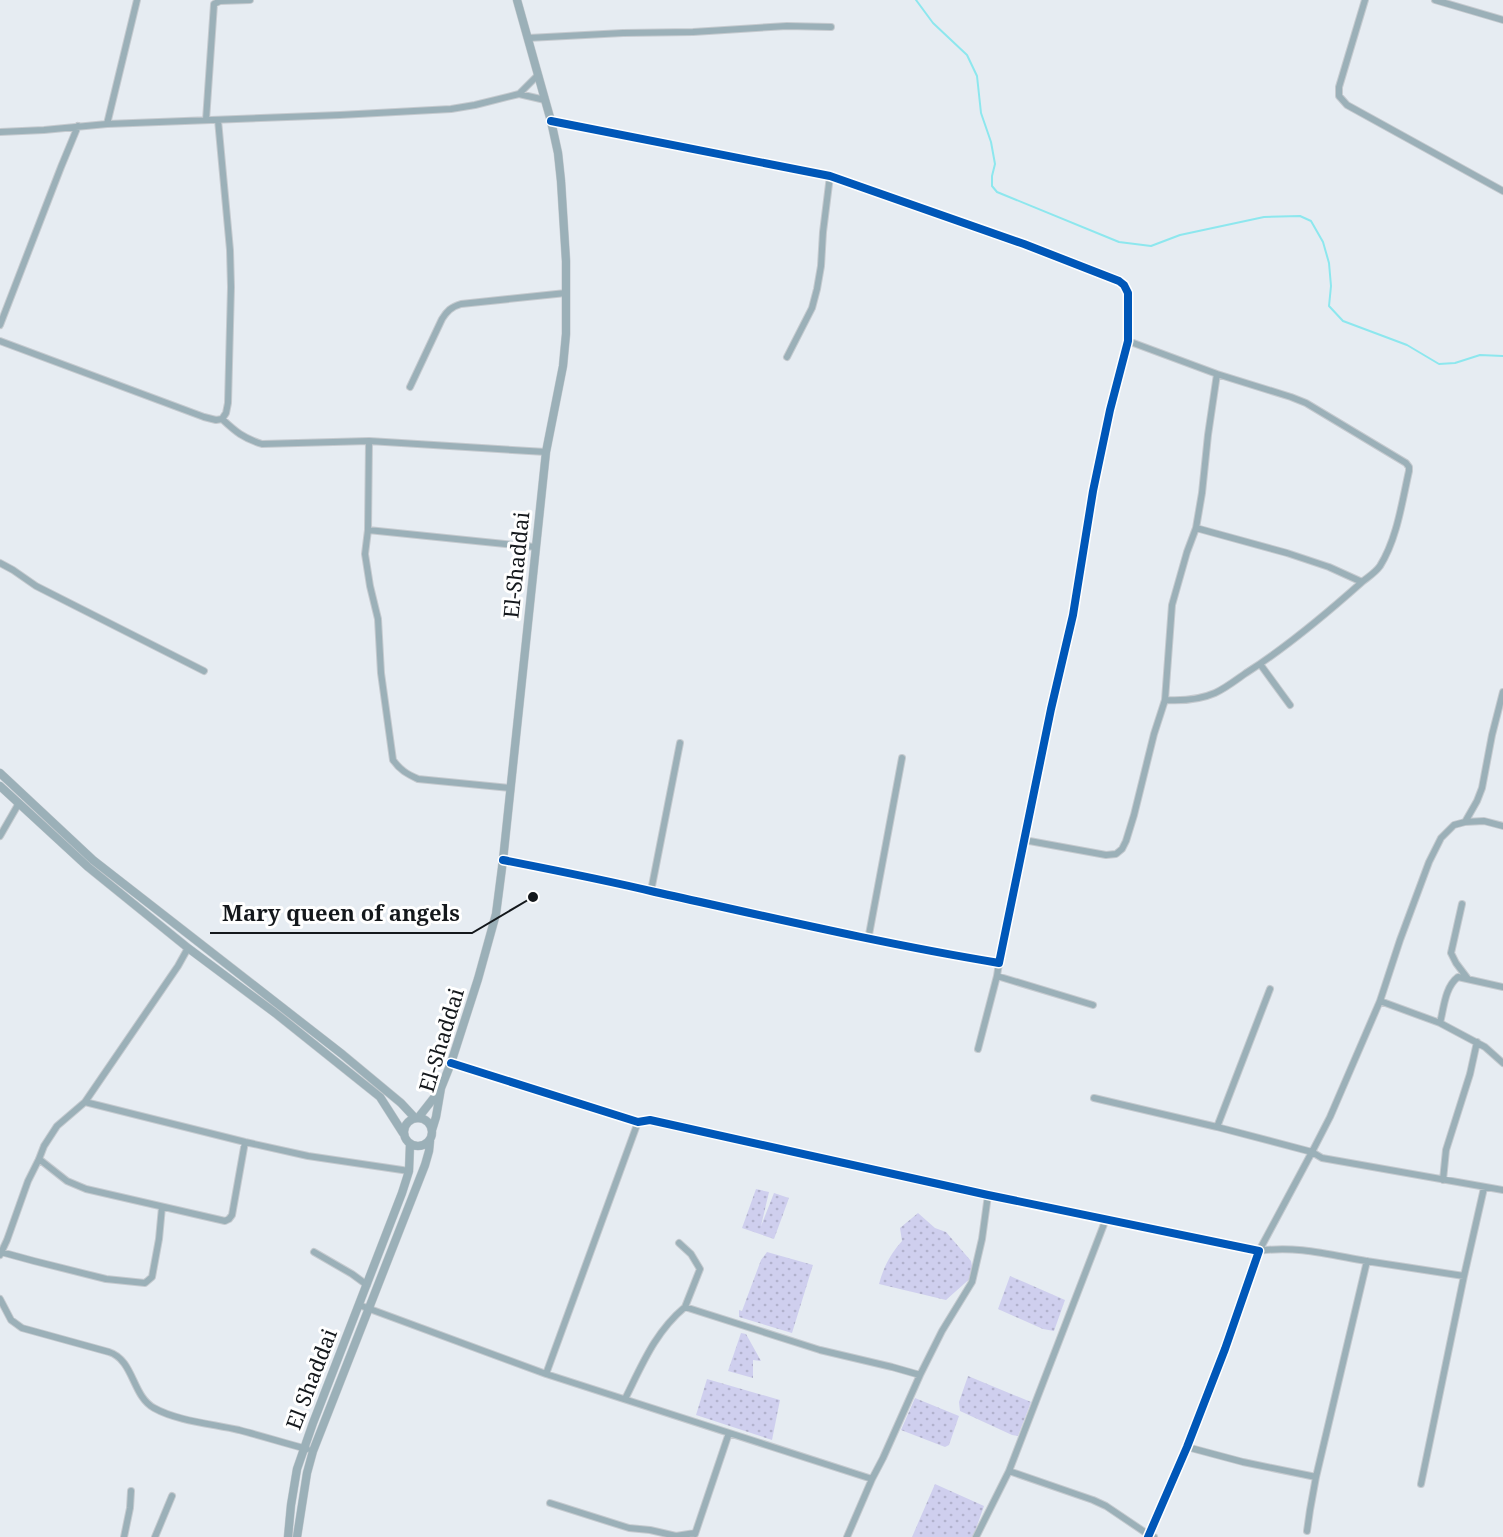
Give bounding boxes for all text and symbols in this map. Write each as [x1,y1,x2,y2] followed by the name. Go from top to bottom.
[496,510,536,620] street label: El-Shaddai
[210,893,472,933] callout: Mary queen of angels
[222,897,460,927] text: Mary queen of angels
[412,984,470,1095] street label: El-Shaddai
[279,1324,343,1433] street label: El Shaddai

